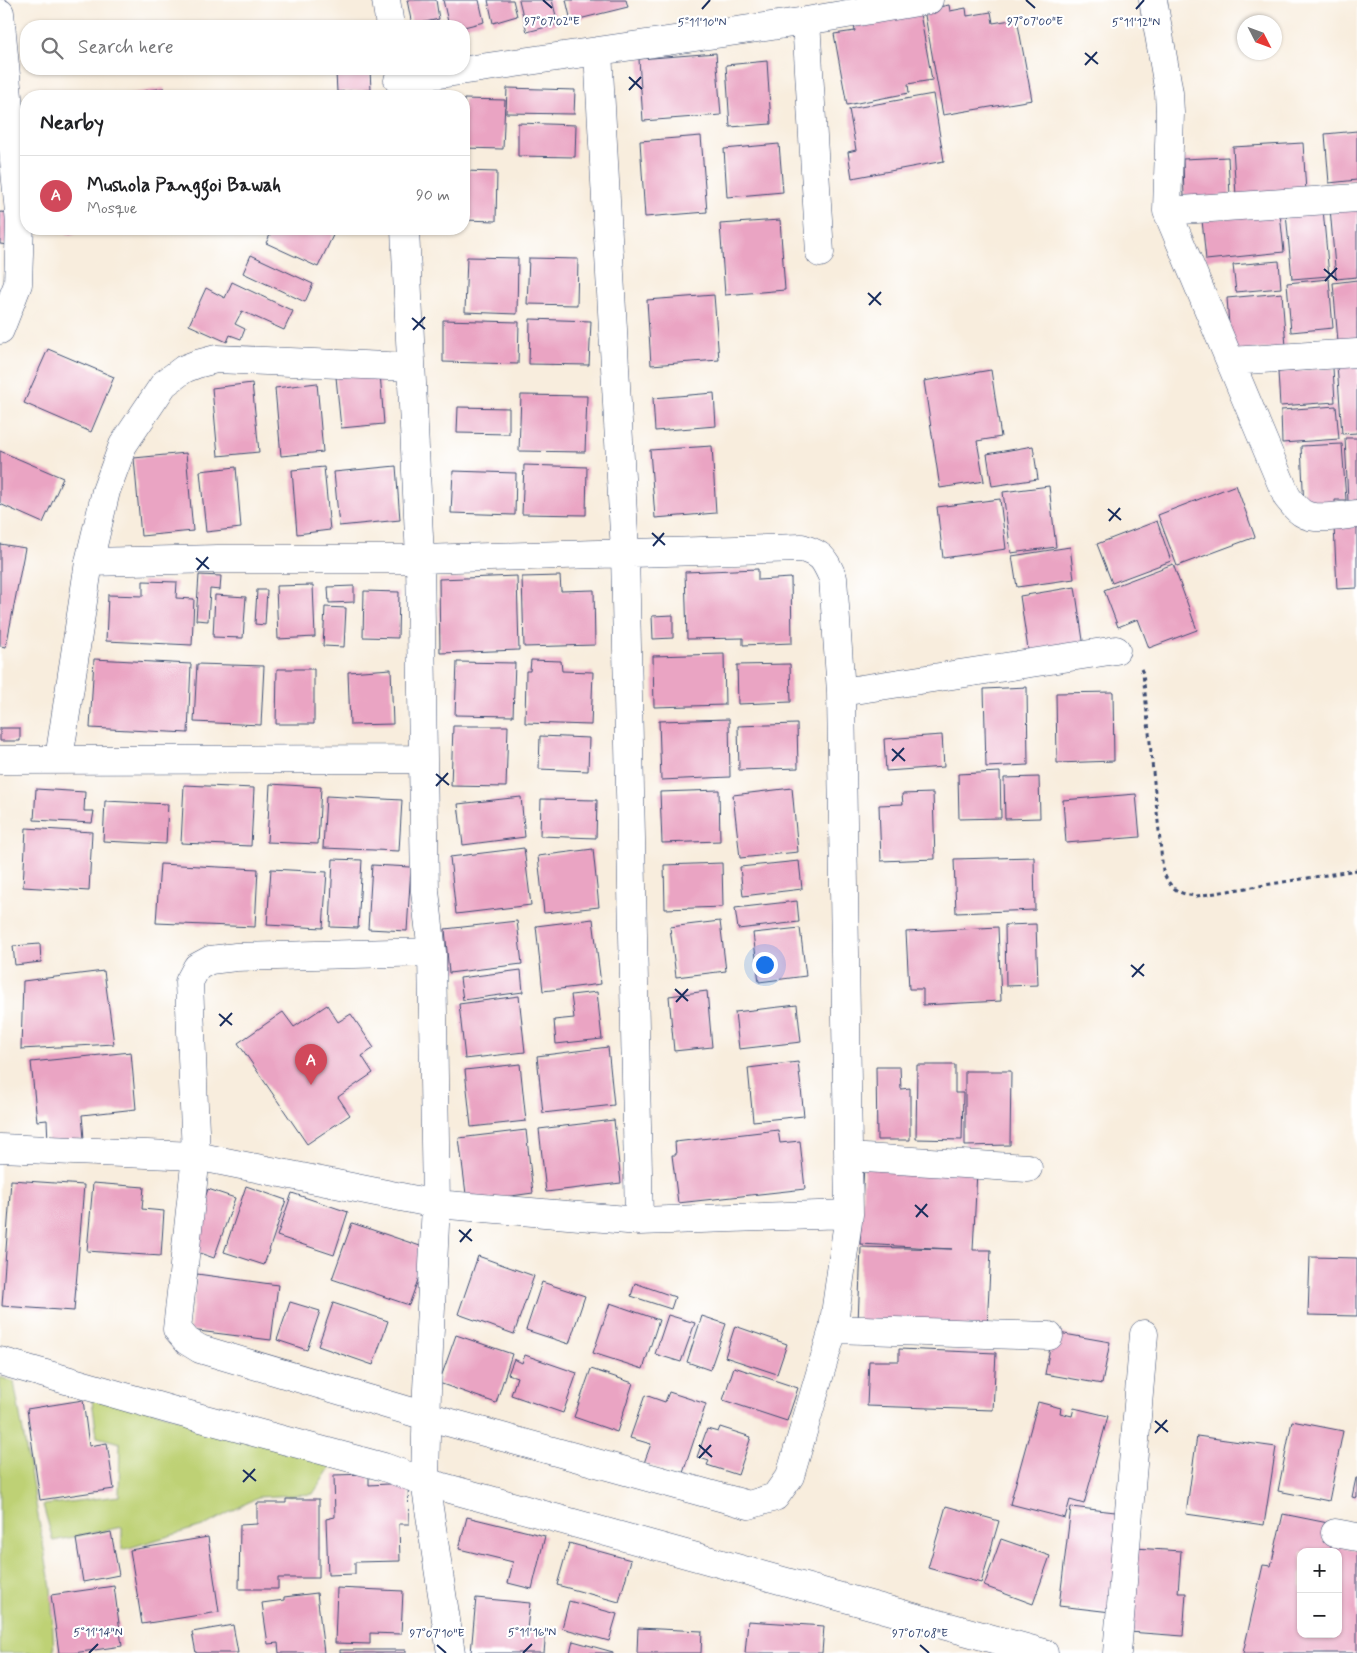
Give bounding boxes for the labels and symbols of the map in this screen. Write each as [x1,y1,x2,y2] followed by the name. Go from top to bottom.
[524,14,580,30] text: 97°07'02"E
[1007,14,1063,30] text: 97°07'00"E
[678,15,726,31] text: 5°11'10"N
[1112,15,1160,31] text: 5°11'12"N
[1237,15,1282,60] north arrow
[752,952,778,978] your location
[295,1044,327,1085] pin: A
[73,1625,123,1641] text: 5°11'14"N
[508,1625,556,1641] text: 5°11'16"N
[410,1626,464,1642] text: 97°07'10"E
[892,1626,948,1642] text: 97°07'08"E

